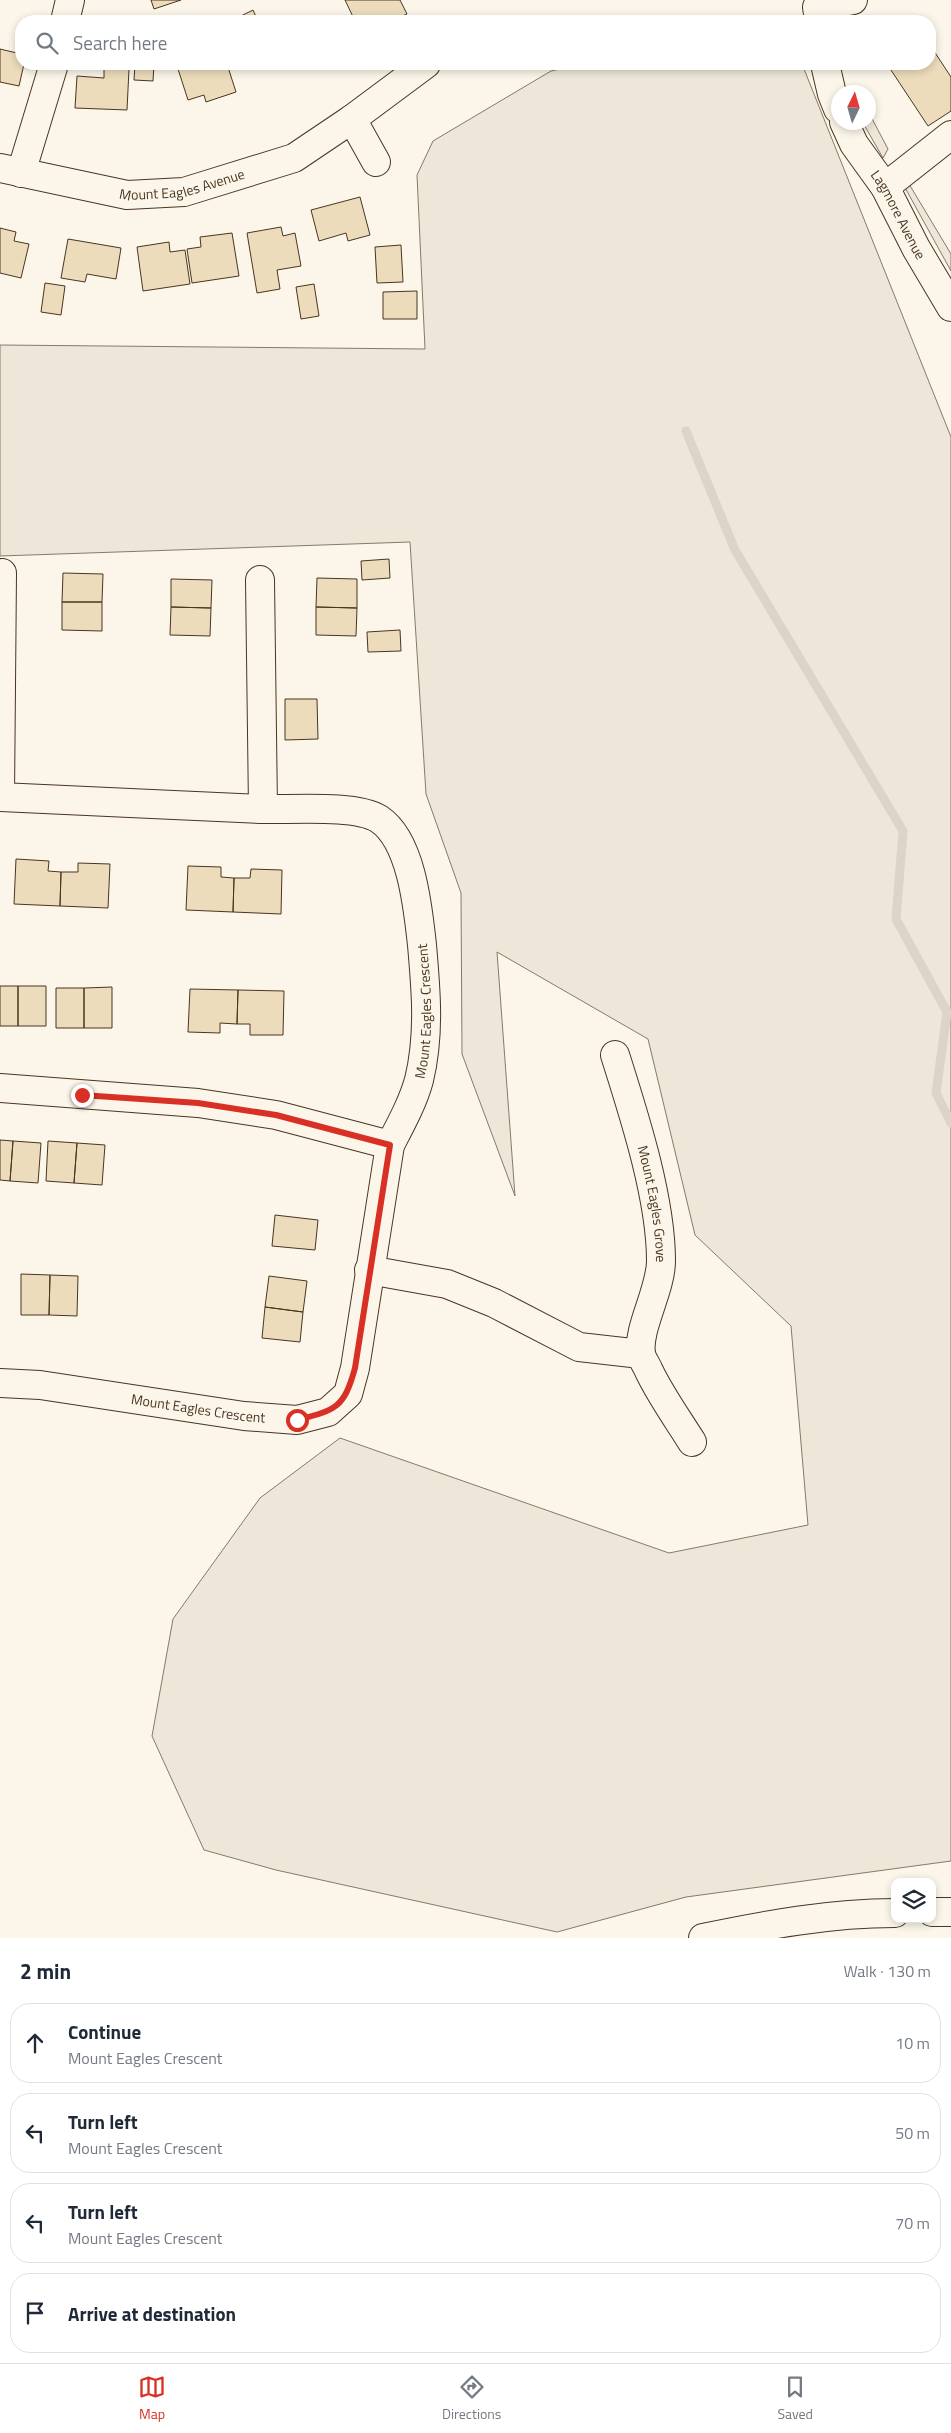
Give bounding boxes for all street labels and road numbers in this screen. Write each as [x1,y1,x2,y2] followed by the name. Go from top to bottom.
[117,163,247,206] street label: Mount Eagles Avenue
[866,166,931,263] street label: Lagmore Avenue
[409,943,436,1080] street label: Mount Eagles Crescent
[633,1143,672,1262] street label: Mount Eagles Grove
[130,1388,266,1428] street label: Mount Eagles Crescent

